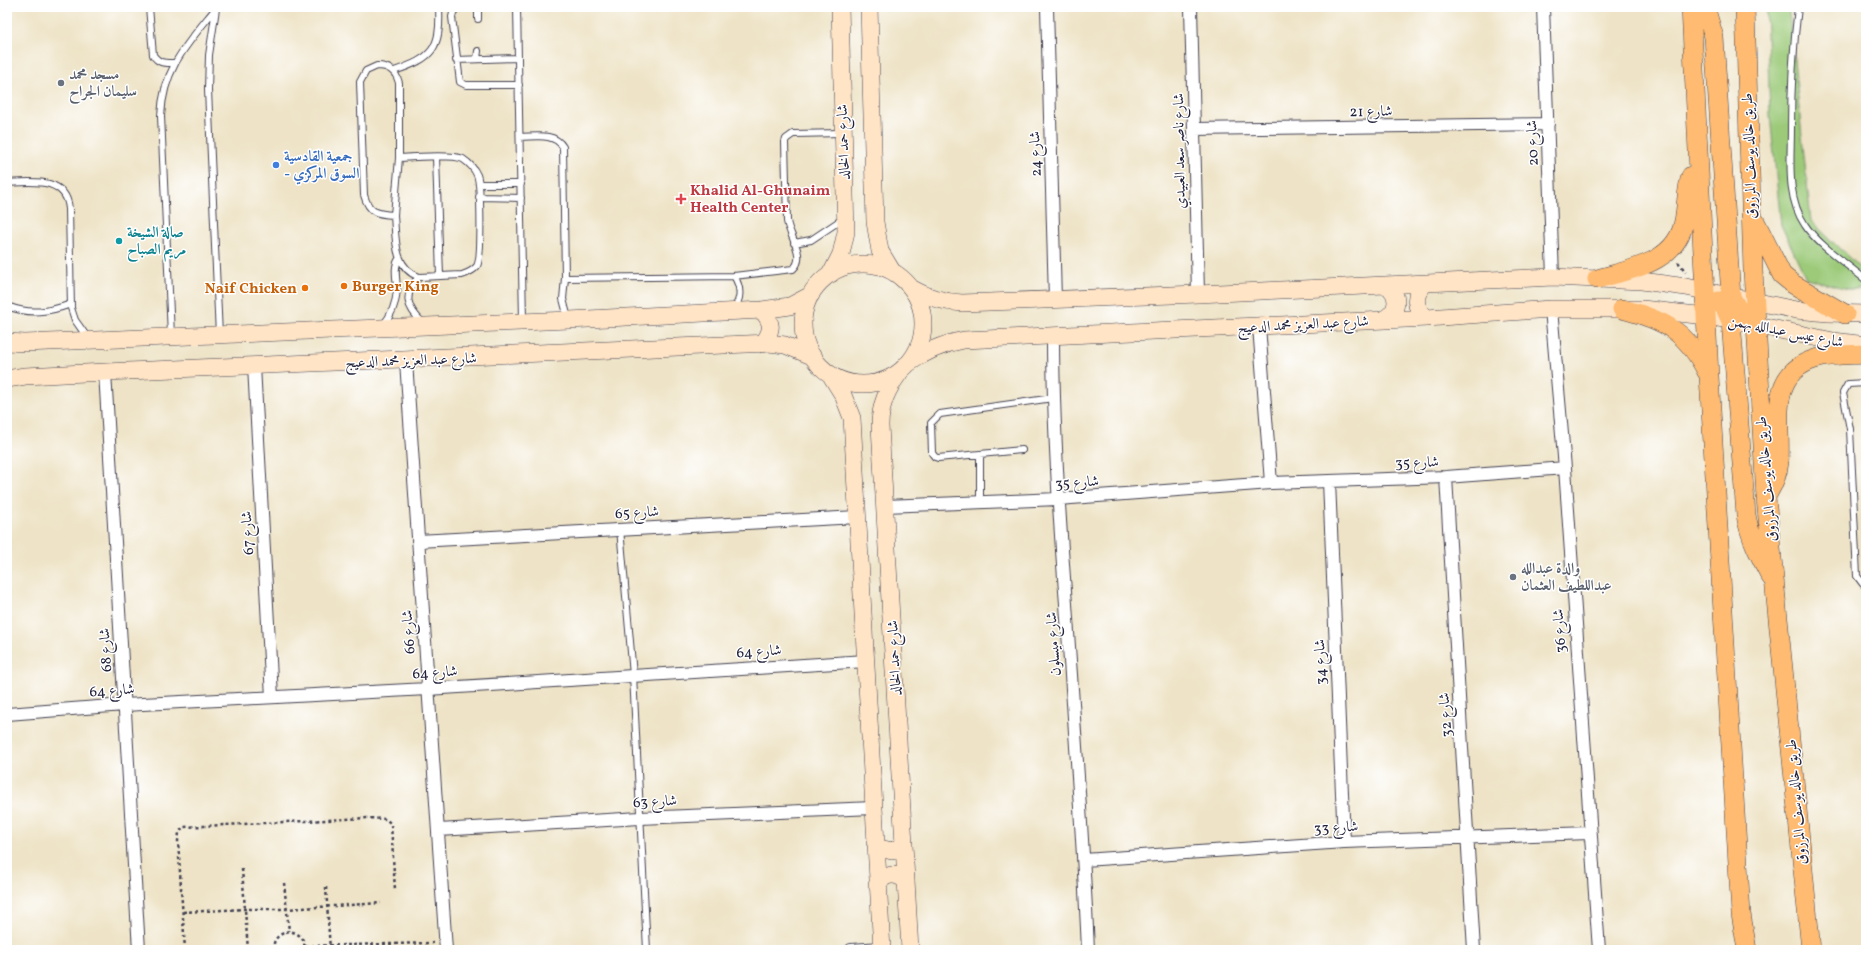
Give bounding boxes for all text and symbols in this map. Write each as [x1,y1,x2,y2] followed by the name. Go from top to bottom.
[69,65,137,105] place label: مسجد محمد سليمان الجراح
[56,78,66,88] marker: مسجد محمد سليمان الجراح
[1169,93,1193,209] street label: شارع ناصر سعد العبيدي
[1738,93,1763,219] street label: طريق خالد يوسف المرزوق
[1349,102,1393,124] street label: شارع 21
[833,104,857,180] street label: شارع حمد الخالد
[1522,120,1546,166] street label: شارع 20
[1025,131,1049,177] street label: شارع 24
[284,147,359,185] place label: جمعية القادسية - السوق المركزي
[271,160,281,170] marker: جمعية القادسية - السوق المركزي
[690,181,831,219] place label: Khalid Al-Ghunaim Health Center
[675,193,687,205] marker: Khalid Al-Ghunaim Health Center
[127,223,186,263] place label: صالة الشيخة مريم الصباح
[114,236,124,246] marker: صالة الشيخة مريم الصباح
[352,277,439,298] place label: Burger King
[205,279,297,300] place label: Naif Chicken
[339,281,349,291] marker: Burger King
[300,283,310,293] marker: Naif Chicken
[1726,311,1845,355] street label: شارع عيس عبدالله بهمن
[1237,312,1370,341] street label: شارع عبد العزيز محمد الدعيج
[345,349,477,376] street label: شارع عبد العزيز محمد الدعيج
[1752,415,1783,543] street label: طريق خالد يوسف المرزوق
[1395,452,1439,476] street label: شارع 35
[1054,471,1100,497] street label: شارع 35
[615,502,660,526] street label: شارع 65
[237,510,261,555] street label: شارع 67
[1521,559,1612,597] place label: والدة عبدالله عبداللطيف العثمان
[1508,572,1518,582] marker: والدة عبدالله عبداللطيف العثمان
[1548,608,1574,654] street label: شارع 36
[397,609,423,655] street label: شارع 66
[1042,611,1068,677] street label: شارع ميسلون
[883,620,909,696] street label: شارع حمد الخالد
[95,627,119,673] street label: شارع 68
[1310,639,1334,685] street label: شارع 34
[736,640,782,666] street label: شارع 64
[412,661,458,687] street label: شارع 64
[89,679,135,705] street label: شارع 64
[1434,692,1460,738] street label: شارع 32
[1782,738,1813,866] street label: طريق خالد يوسف المرزوق
[632,791,678,815] street label: شارع 63
[1313,817,1359,841] street label: شارع 33

